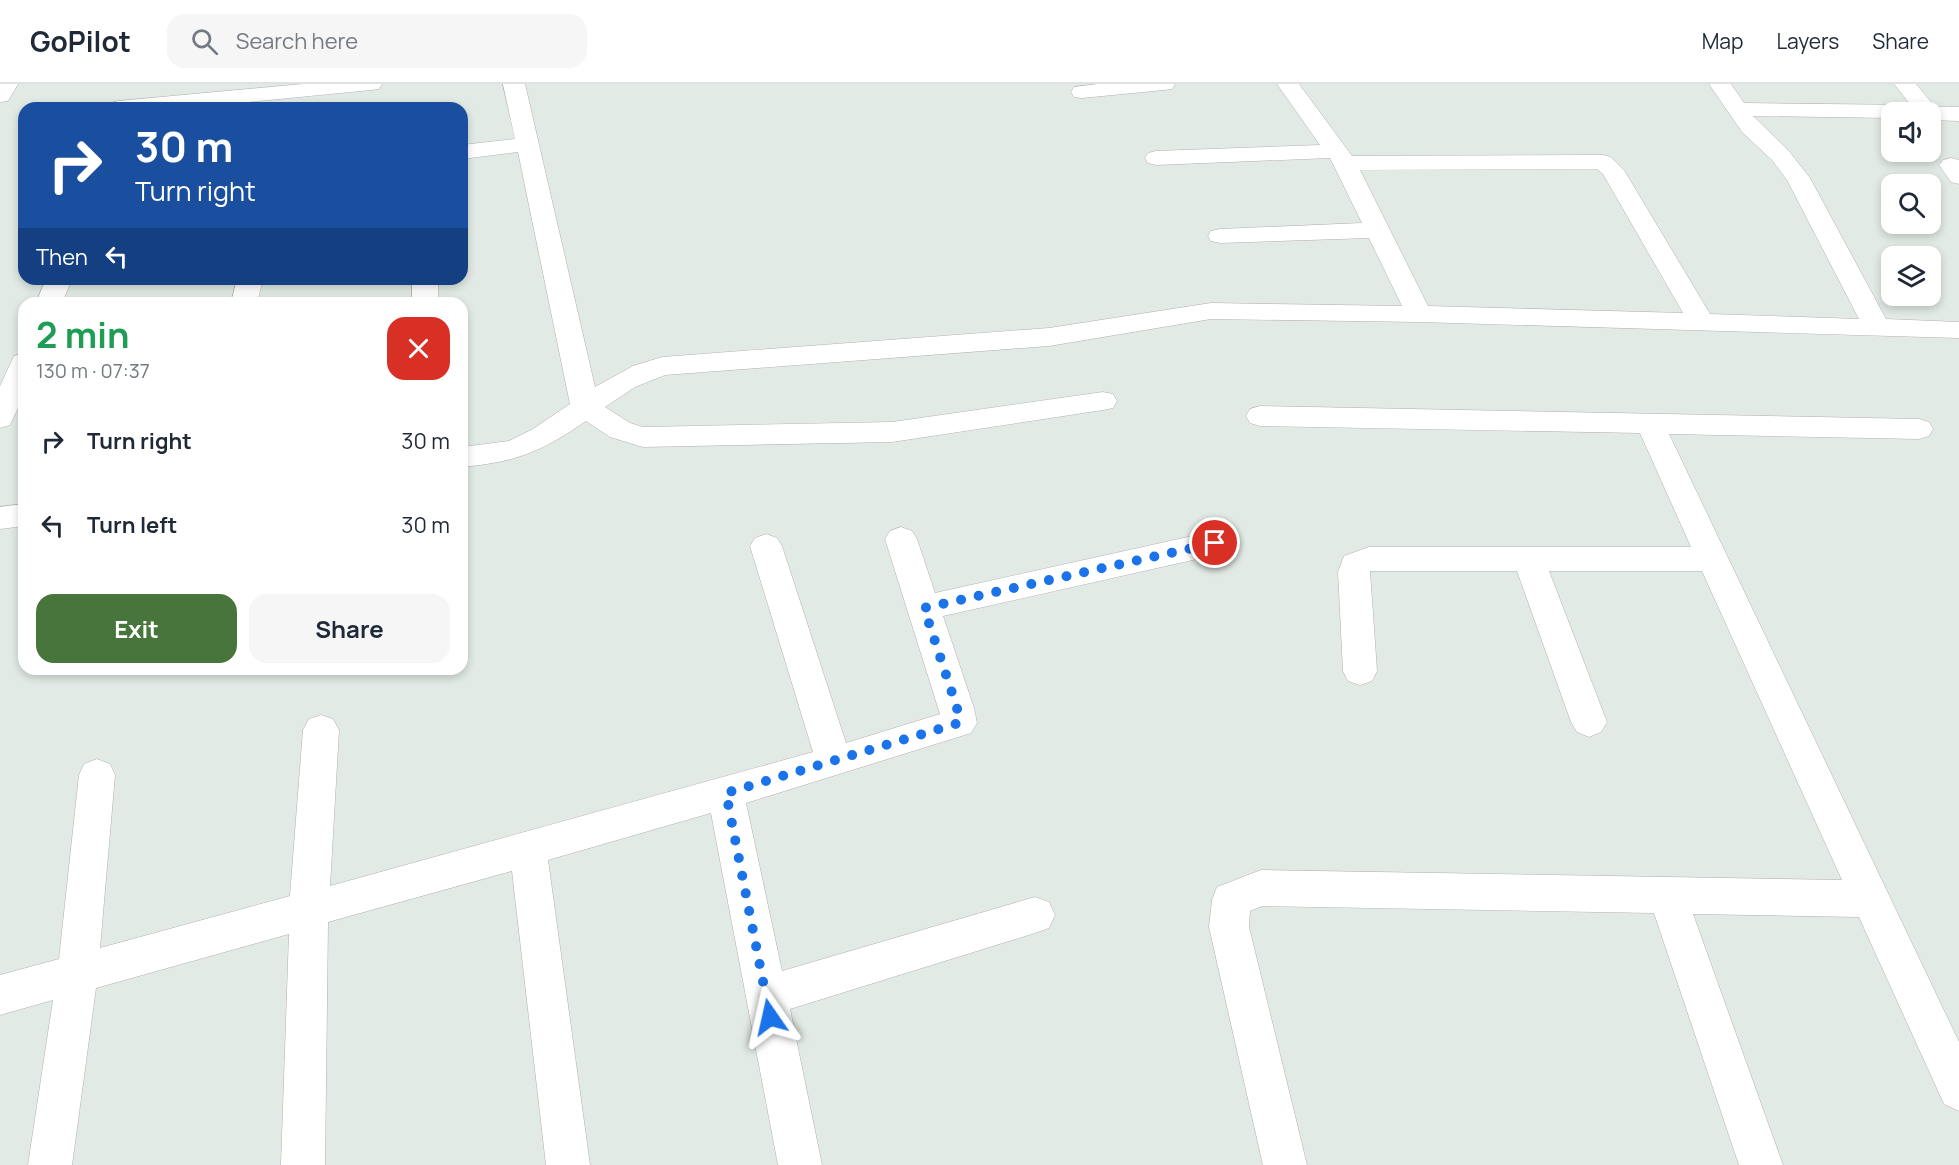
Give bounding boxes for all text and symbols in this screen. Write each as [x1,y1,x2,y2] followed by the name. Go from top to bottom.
[167,14,587,68] search box
[30,22,131,60] text: GoPilot
[188,25,221,58] icon: search
[236,26,358,56] text: Search here
[1702,27,1743,55] text: Map
[1776,27,1839,55] text: Layers
[1872,27,1929,55] text: Share
[1881,102,1941,306] map controls
[1881,102,1941,162] button: sound
[135,117,233,175] text: 30 m
[36,126,114,204] icon: right
[135,172,256,209] text: Turn right
[1881,174,1941,234] button: search
[100,240,133,273] icon: left
[36,242,88,272] text: Then
[1881,246,1941,306] button: layers
[36,310,130,359] text: 2 min
[387,317,450,380] button: close
[36,357,150,384] text: 130 m · 07:37
[36,425,69,458] icon: right
[87,426,192,456] text: Turn right
[401,426,450,456] text: 30 m
[36,509,69,542] icon: left
[87,510,177,540] text: Turn left
[401,510,450,540] text: 30 m
[1189,517,1240,568] pin
[1198,526,1231,559] icon: arrive
[36,594,237,663] button: Exit
[249,594,450,663] button: Share
[738,985,802,1049] position arrow

